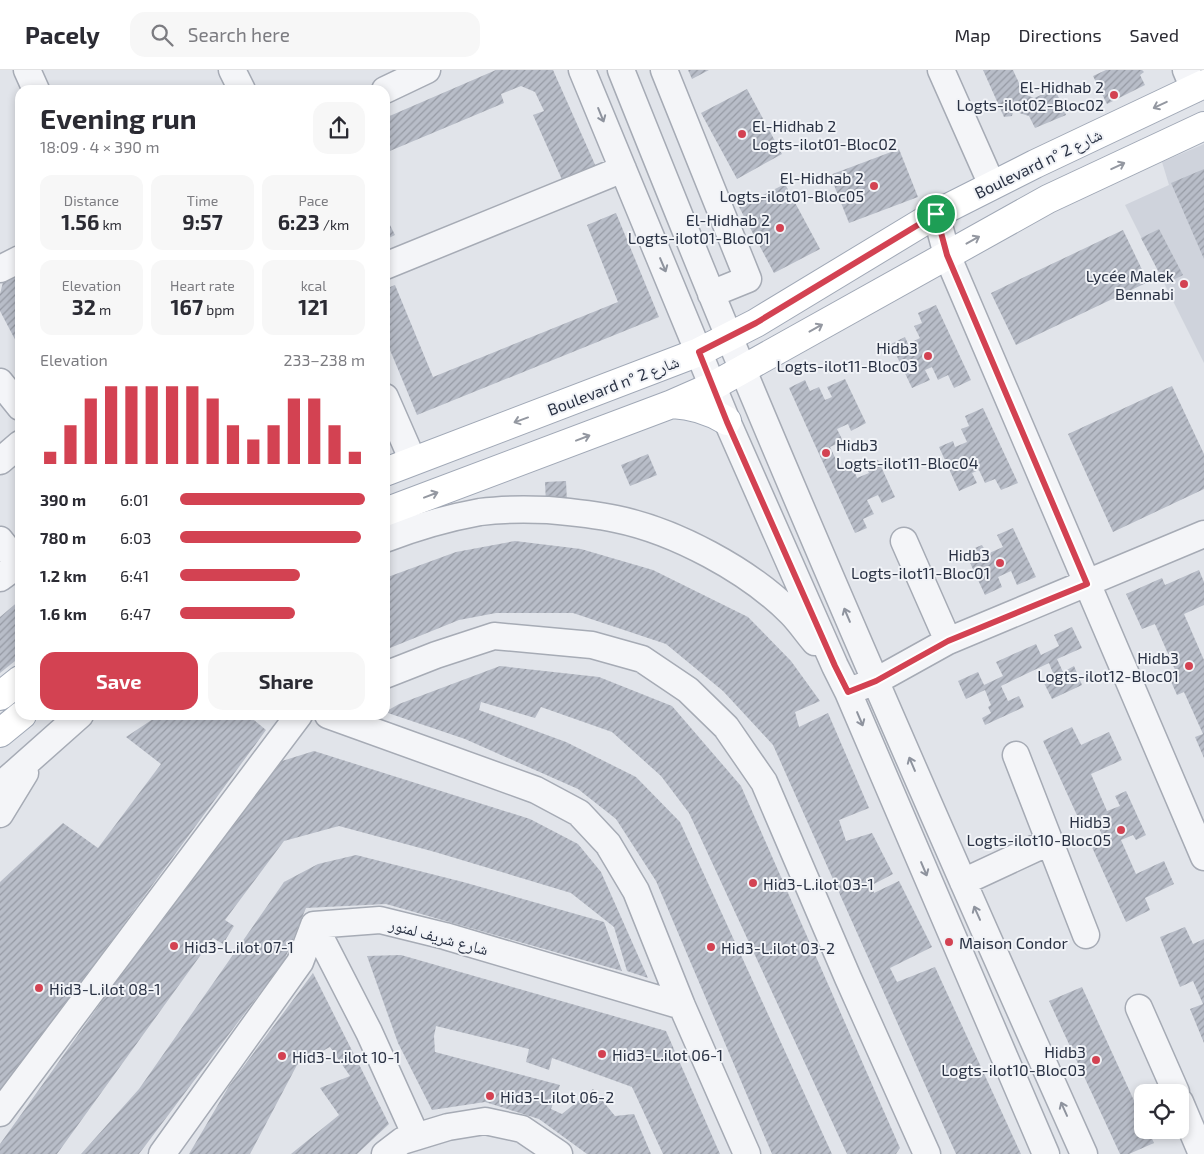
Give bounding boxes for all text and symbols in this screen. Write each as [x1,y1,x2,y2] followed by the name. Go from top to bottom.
[130,12,480,57] search box
[25,20,100,49] text: Pacely
[148,21,176,49] icon: search
[188,23,290,46] text: Search here
[954,24,991,46] text: Map
[1019,24,1102,46] text: Directions
[1130,24,1179,46] text: Saved
[956,77,1104,114] place label: El-Hidhab 2 Logts-ilot02-Bloc02
[1108,89,1120,101] marker: El-Hidhab 2 Logts-ilot02-Bloc02
[40,101,197,135] text: Evening run
[1153,101,1168,110] one-way arrow
[313,102,365,154] button: share
[596,107,606,122] one-way arrow
[752,116,897,153] place label: El-Hidhab 2 Logts-ilot01-Bloc02
[971,124,1106,204] street label: Boulevard n° شارع 2
[736,128,748,140] marker: El-Hidhab 2 Logts-ilot01-Bloc02
[40,137,160,156] text: 18:09 · 4 × 390 m
[1110,161,1125,171] one-way arrow
[719,168,864,205] place label: El-Hidhab 2 Logts-ilot01-Bloc05
[868,180,880,192] marker: El-Hidhab 2 Logts-ilot01-Bloc05
[64,192,119,209] text: Distance
[187,192,218,209] text: Time
[298,192,329,209] text: Pace
[915,193,957,235] pin
[922,200,950,228] icon: arrive
[61,209,99,234] text: 1.56
[182,209,223,234] text: 9:57
[278,209,320,234] text: 6:23
[628,210,770,247] place label: El-Hidhab 2 Logts-ilot01-Bloc01
[99,216,122,233] text: km
[320,216,349,233] text: /km
[774,222,786,234] marker: El-Hidhab 2 Logts-ilot01-Bloc01
[966,235,981,245] one-way arrow
[658,257,668,272] one-way arrow
[1086,266,1174,303] place label: Lycée Malek Bennabi
[62,277,121,294] text: Elevation
[170,277,235,294] text: Heart rate
[301,277,326,294] text: kcal
[1178,278,1190,290] marker: Lycée Malek Bennabi
[72,294,96,319] text: 32
[170,294,203,319] text: 167
[298,294,329,319] text: 121
[96,301,111,318] text: m
[203,301,235,318] text: bpm
[809,323,824,333] one-way arrow
[776,338,918,375] place label: Hidb3 Logts-ilot11-Bloc03
[40,350,108,369] text: Elevation
[284,350,365,369] text: 233–238 m
[922,350,934,362] marker: Hidb3 Logts-ilot11-Bloc03
[545,351,682,421] street label: Boulevard n° شارع 2
[514,416,529,425] one-way arrow
[575,432,590,442] one-way arrow
[836,435,979,472] place label: Hidb3 Logts-ilot11-Bloc04
[820,447,832,459] marker: Hidb3 Logts-ilot11-Bloc04
[40,490,86,509] text: 390 m
[120,490,149,509] text: 6:01
[422,490,438,499] one-way arrow
[40,528,86,547] text: 780 m
[120,528,151,547] text: 6:03
[851,545,990,582] place label: Hidb3 Logts-ilot11-Bloc01
[994,557,1006,569] marker: Hidb3 Logts-ilot11-Bloc01
[40,566,87,585] text: 1.2 km
[120,566,149,585] text: 6:41
[40,604,87,623] text: 1.6 km
[120,604,151,623] text: 6:47
[841,608,851,623] one-way arrow
[1037,648,1179,685] place label: Hidb3 Logts-ilot12-Bloc01
[40,652,198,710] button: Save
[208,652,365,710] button: Share
[1183,660,1195,672] marker: Hidb3 Logts-ilot12-Bloc01
[856,711,865,726] one-way arrow
[906,757,916,772] one-way arrow
[966,812,1111,849] place label: Hidb3 Logts-ilot10-Bloc05
[1115,824,1127,836] marker: Hidb3 Logts-ilot10-Bloc05
[920,861,929,876] one-way arrow
[763,874,874,893] place label: Hid3-L.ilot 03-1
[747,877,759,889] marker: Hid3-L.ilot 03-1
[971,906,981,921] one-way arrow
[386,913,490,960] street label: شارع شريف لمنور
[959,933,1069,952] place label: Maison Condor
[943,936,955,948] marker: Maison Condor
[184,937,294,956] place label: Hid3-L.ilot 07-1
[721,938,835,957] place label: Hid3-L.ilot 03-2
[168,940,180,952] marker: Hid3-L.ilot 07-1
[705,941,717,953] marker: Hid3-L.ilot 03-2
[49,979,161,998] place label: Hid3-L.ilot 08-1
[33,982,45,994] marker: Hid3-L.ilot 08-1
[941,1042,1086,1079] place label: Hidb3 Logts-ilot10-Bloc03
[612,1045,723,1064] place label: Hid3-L.ilot 06-1
[292,1047,400,1066] place label: Hid3-L.ilot 10-1
[596,1048,608,1060] marker: Hid3-L.ilot 06-1
[276,1050,288,1062] marker: Hid3-L.ilot 10-1
[1090,1054,1102,1066] marker: Hidb3 Logts-ilot10-Bloc03
[1134,1084,1189,1139] map controls
[1134,1084,1189,1139] button: locate
[500,1087,614,1106] place label: Hid3-L.ilot 06-2
[484,1090,496,1102] marker: Hid3-L.ilot 06-2
[1059,1102,1069,1117] one-way arrow

